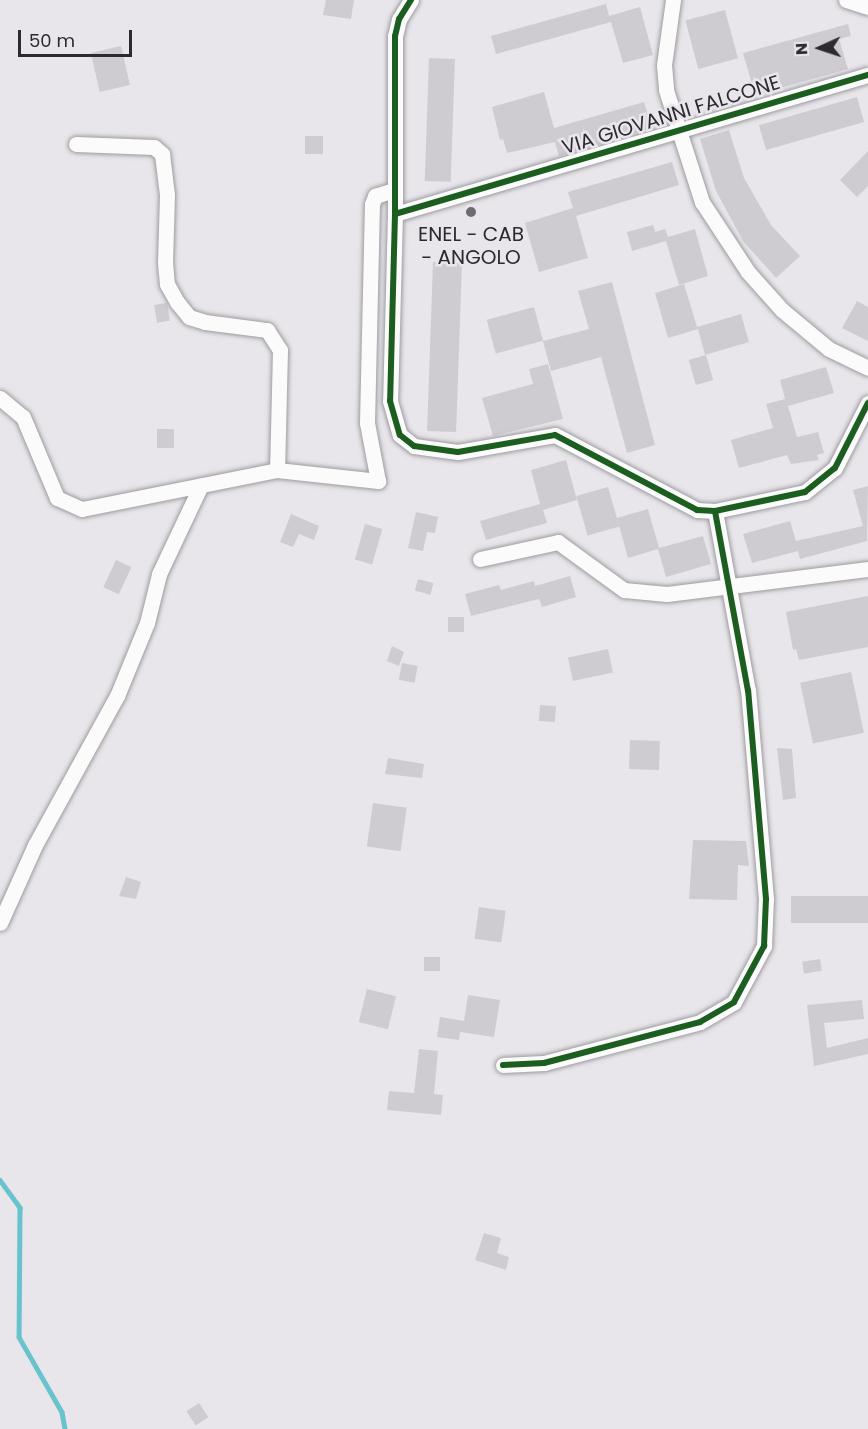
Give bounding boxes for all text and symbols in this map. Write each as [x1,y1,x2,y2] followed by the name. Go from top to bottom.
[21,18,135,56] scale bar
[790,18,850,78] north arrow
[29,28,75,53] text: 50 m
[790,42,813,56] text: N
[559,70,783,160] street label: VIA GIOVANNI FALCONE
[464,205,478,219] marker: ENEL - CAB - ANGOLO
[418,222,524,269] place label: ENEL - CAB - ANGOLO

